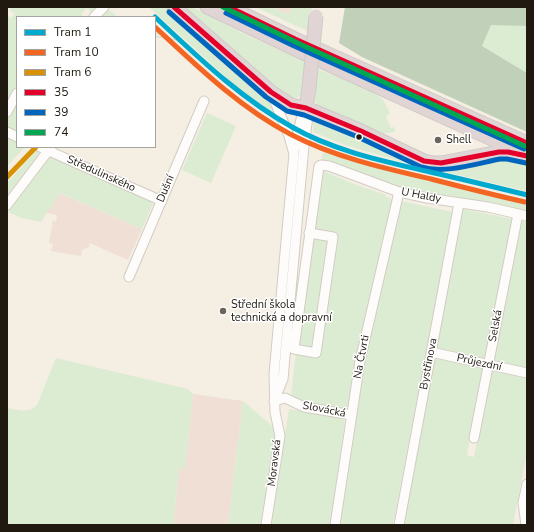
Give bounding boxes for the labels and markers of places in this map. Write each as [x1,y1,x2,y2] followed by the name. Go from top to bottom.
[354,132,364,142] unlabelled marker
[446,133,471,147] place label: Shell
[433,135,443,145] marker: Shell
[231,298,332,324] place label: Střední škola technická a dopravní
[218,306,228,316] marker: Střední škola technická a dopravní

